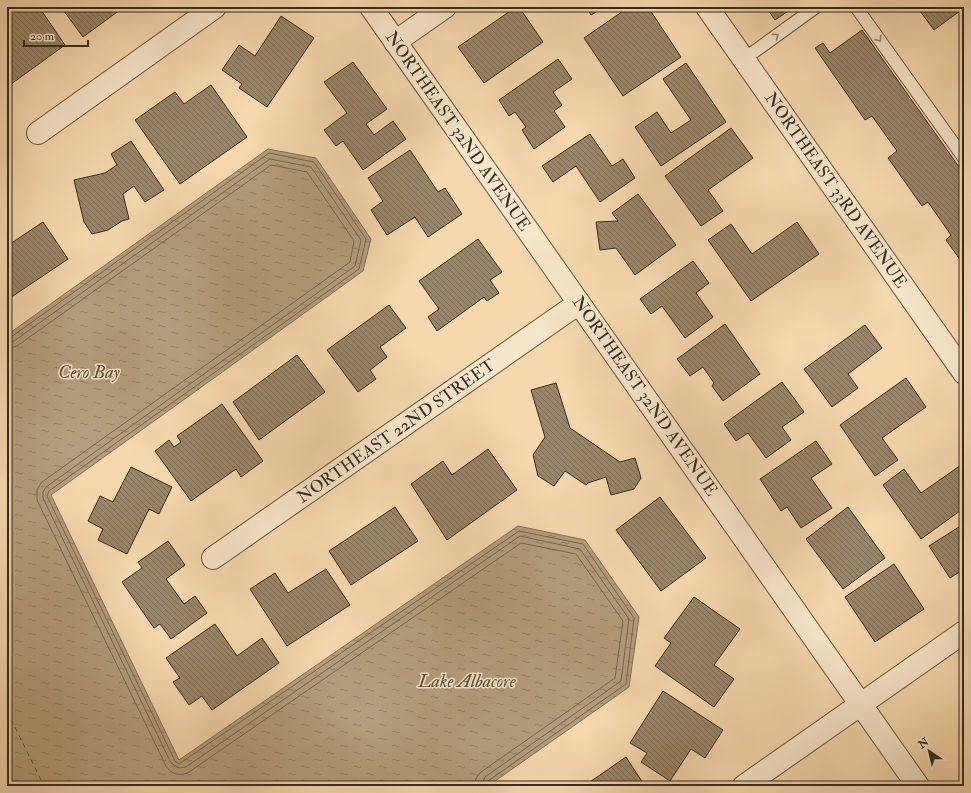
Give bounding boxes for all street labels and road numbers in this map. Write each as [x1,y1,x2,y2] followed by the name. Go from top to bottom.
[381,27,535,235] street label: NORTHEAST 32ND AVENUE
[760,88,912,292] street label: NORTHEAST 33RD AVENUE
[568,292,722,500] street label: NORTHEAST 32ND AVENUE
[293,354,499,508] street label: NORTHEAST 22ND STREET

